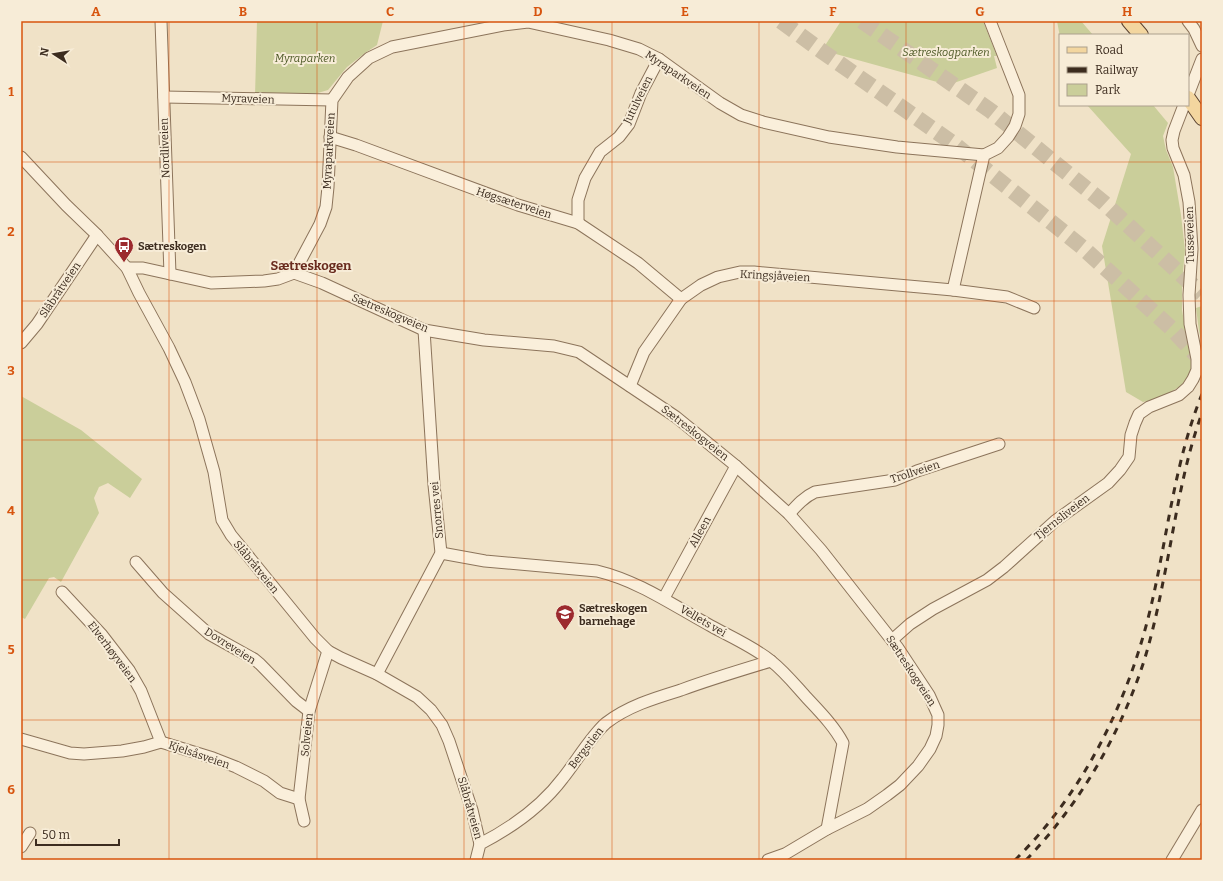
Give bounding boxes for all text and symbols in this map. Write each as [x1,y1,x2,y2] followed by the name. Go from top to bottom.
[91,4,101,19] text: A
[239,4,247,19] text: B
[386,4,394,19] text: C
[533,4,543,19] text: D
[681,4,689,19] text: E
[829,4,837,19] text: F
[975,4,985,19] text: G
[1122,4,1132,19] text: H
[34,34,74,74] north arrow
[1059,34,1189,106] legend
[1095,43,1123,57] text: Road
[37,46,52,58] text: N
[902,46,990,59] park label: Sætreskogparken
[642,48,714,102] street label: Myraparkveien
[275,52,336,65] park label: Myraparken
[1095,63,1139,77] text: Railway
[620,74,655,127] street label: Jutulveien
[1095,83,1121,97] text: Park
[8,84,14,99] text: 1
[221,92,275,106] street label: Myraveien
[320,112,338,190] street label: Myraparkveien
[157,118,173,178] street label: Nordliveien
[475,185,553,221] street label: Høgsæterveien
[1183,206,1197,264] street label: Tusseveien
[7,224,15,239] text: 2
[113,235,135,263] bus stop icon: Sætreskogen
[138,240,206,253] place label: Sætreskogen
[271,258,352,273] district label: Sætreskogen
[37,260,83,320] street label: Slåbråtveien
[739,268,811,284] street label: Kringsjåveien
[350,291,430,335] street label: Sætreskogveien
[7,363,15,378] text: 3
[659,403,731,463] street label: Sætreskogveien
[889,458,941,486] street label: Trollveien
[428,480,446,539] street label: Snorres vei
[1032,491,1092,543] street label: Tjernsliveien
[7,503,15,518] text: 4
[686,514,714,550] street label: Alleen
[231,538,281,596] street label: Slåbråtveien
[579,602,647,628] place label: Sætreskogen barnehage
[554,603,576,631] school or university icon: Sætreskogen barnehage
[677,603,729,640] street label: Vellets vei
[85,619,139,685] street label: Elverhøyveien
[202,625,258,667] street label: Dovreveien
[883,633,939,709] street label: Sætreskogveien
[7,642,15,657] text: 5
[298,713,316,757] street label: Solveien
[566,725,606,771] street label: Bergstien
[167,738,231,772] street label: Kjelsåsveien
[455,775,485,841] street label: Slåbråtveien
[7,782,15,797] text: 6
[36,821,119,847] scale bar
[42,828,71,842] text: 50 m

